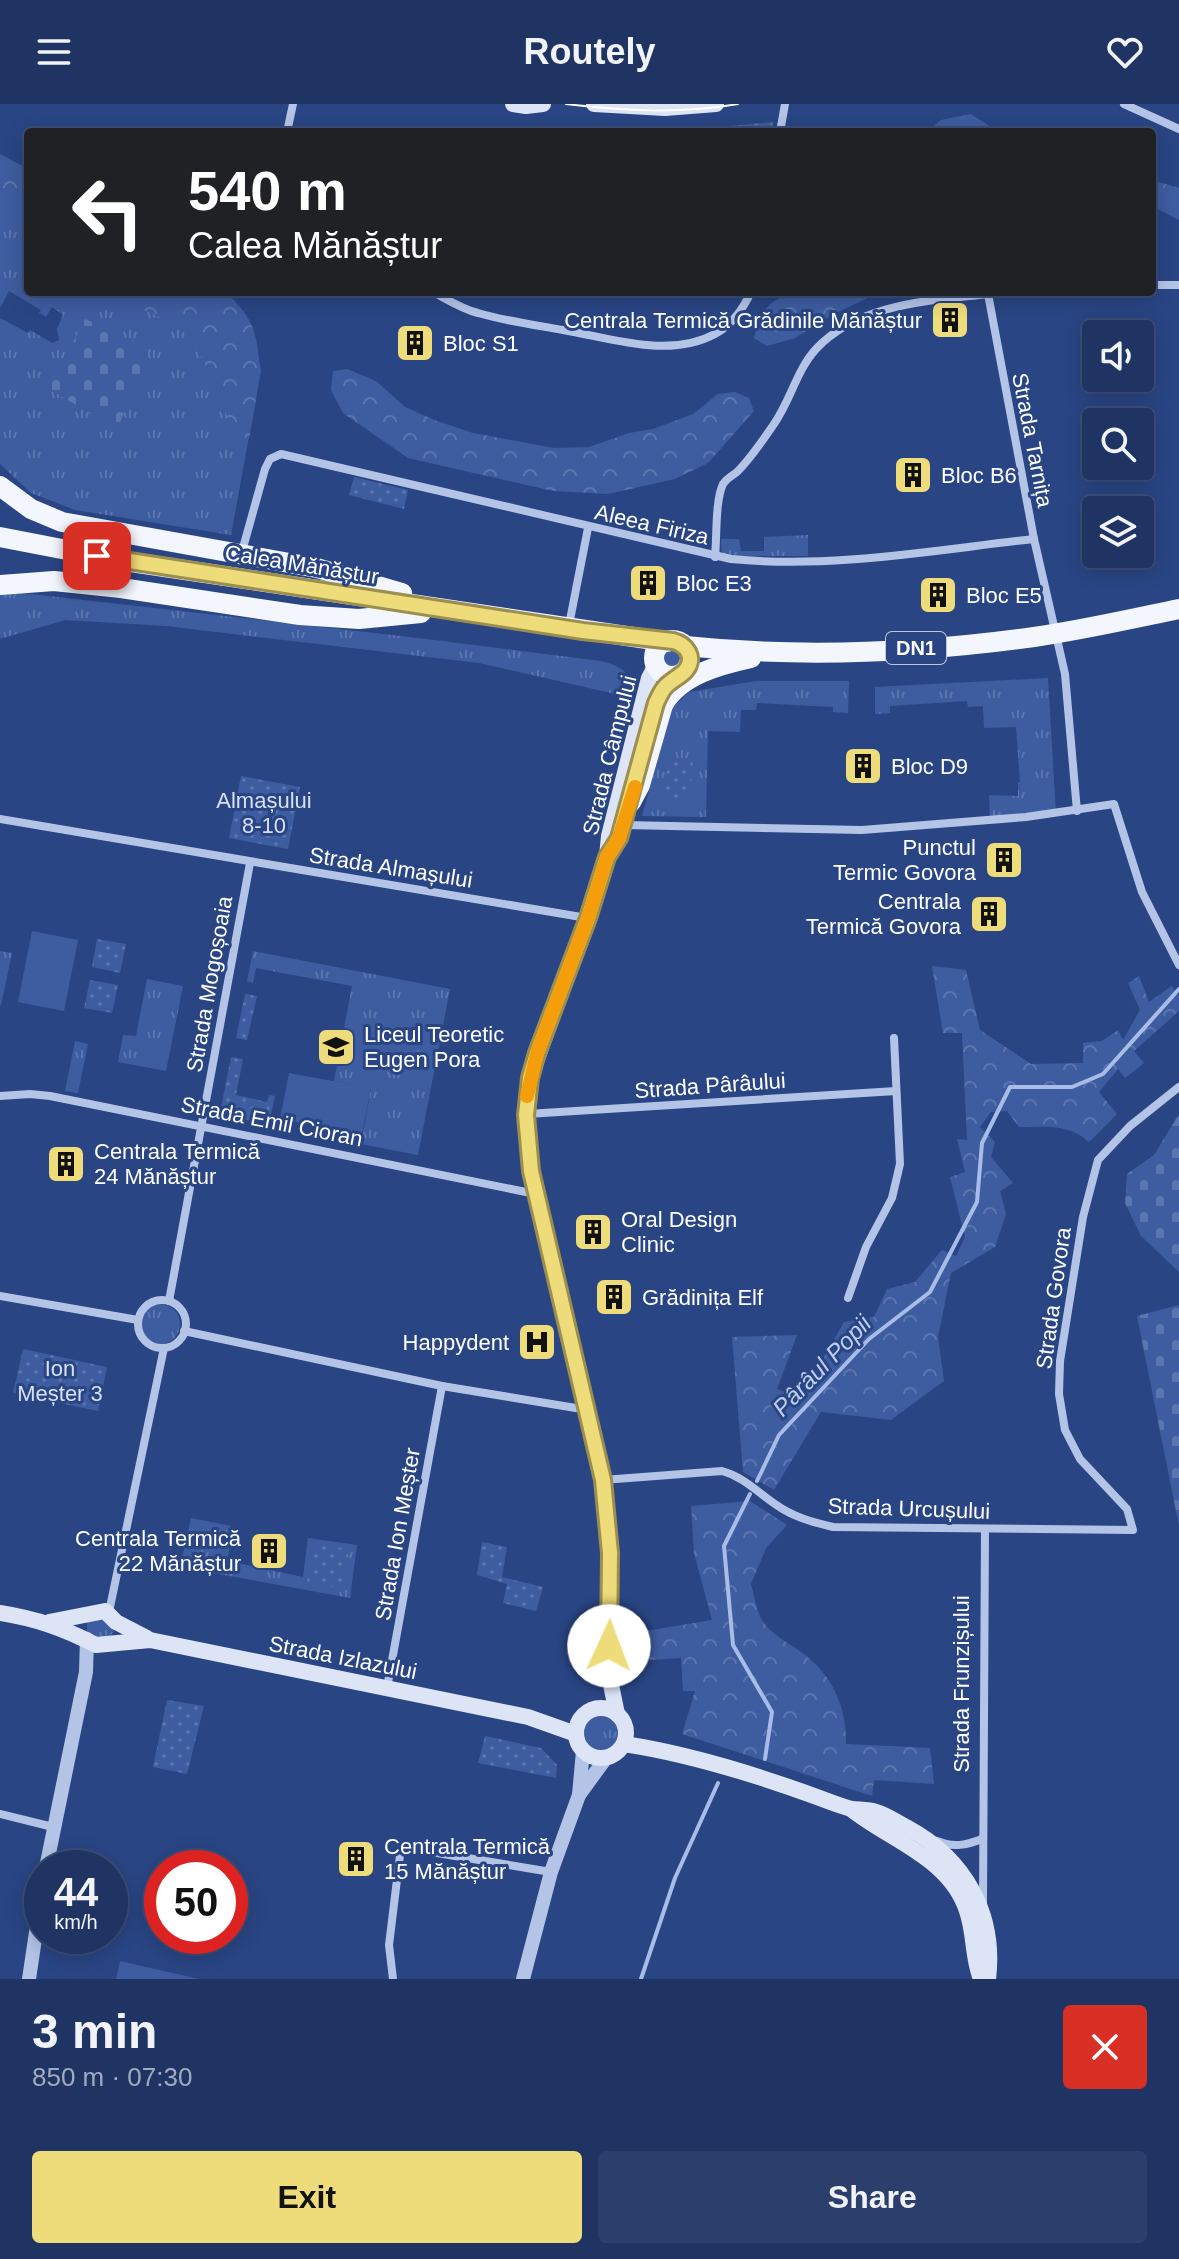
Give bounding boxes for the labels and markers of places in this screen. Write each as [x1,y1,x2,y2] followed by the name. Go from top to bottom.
[929,299,971,341] building icon: Centrala Termică Grădinile Mănăștur
[564,308,922,333] place label: Centrala Termică Grădinile Mănăștur
[394,322,436,364] building icon: Bloc S1
[443,331,519,356] place label: Bloc S1
[892,454,934,496] building icon: Bloc B6
[941,463,1017,488] place label: Bloc B6
[63,522,131,590] pin
[627,562,669,604] building icon: Bloc E3
[676,571,752,596] place label: Bloc E3
[917,574,959,616] building icon: Bloc E5
[966,583,1042,608] place label: Bloc E5
[842,745,884,787] building icon: Bloc D9
[891,754,968,779] place label: Bloc D9
[833,835,977,885] place label: Punctul Termic Govora
[983,839,1025,881] building icon: Punctul Termic Govora
[806,889,962,939] place label: Centrala Termică Govora
[968,893,1010,935] building icon: Centrala Termică Govora
[364,1022,504,1072] place label: Liceul Teoretic Eugen Pora
[315,1026,357,1068] school or university icon: Liceul Teoretic Eugen Pora
[94,1139,261,1189] place label: Centrala Termică 24 Mănăștur
[45,1143,87,1185] building icon: Centrala Termică 24 Mănăștur
[621,1207,737,1257] place label: Oral Design Clinic
[572,1211,614,1253] building icon: Oral Design Clinic
[593,1276,635,1318] building icon: Grădinița Elf
[642,1285,764,1310] place label: Grădinița Elf
[516,1321,558,1363] hospital icon: Happydent
[403,1330,509,1355] place label: Happydent
[75,1526,242,1576] place label: Centrala Termică 22 Mănăștur
[248,1530,290,1572] building icon: Centrala Termică 22 Mănăștur
[384,1834,551,1884] place label: Centrala Termică 15 Mănăștur
[335,1838,377,1880] building icon: Centrala Termică 15 Mănăștur

